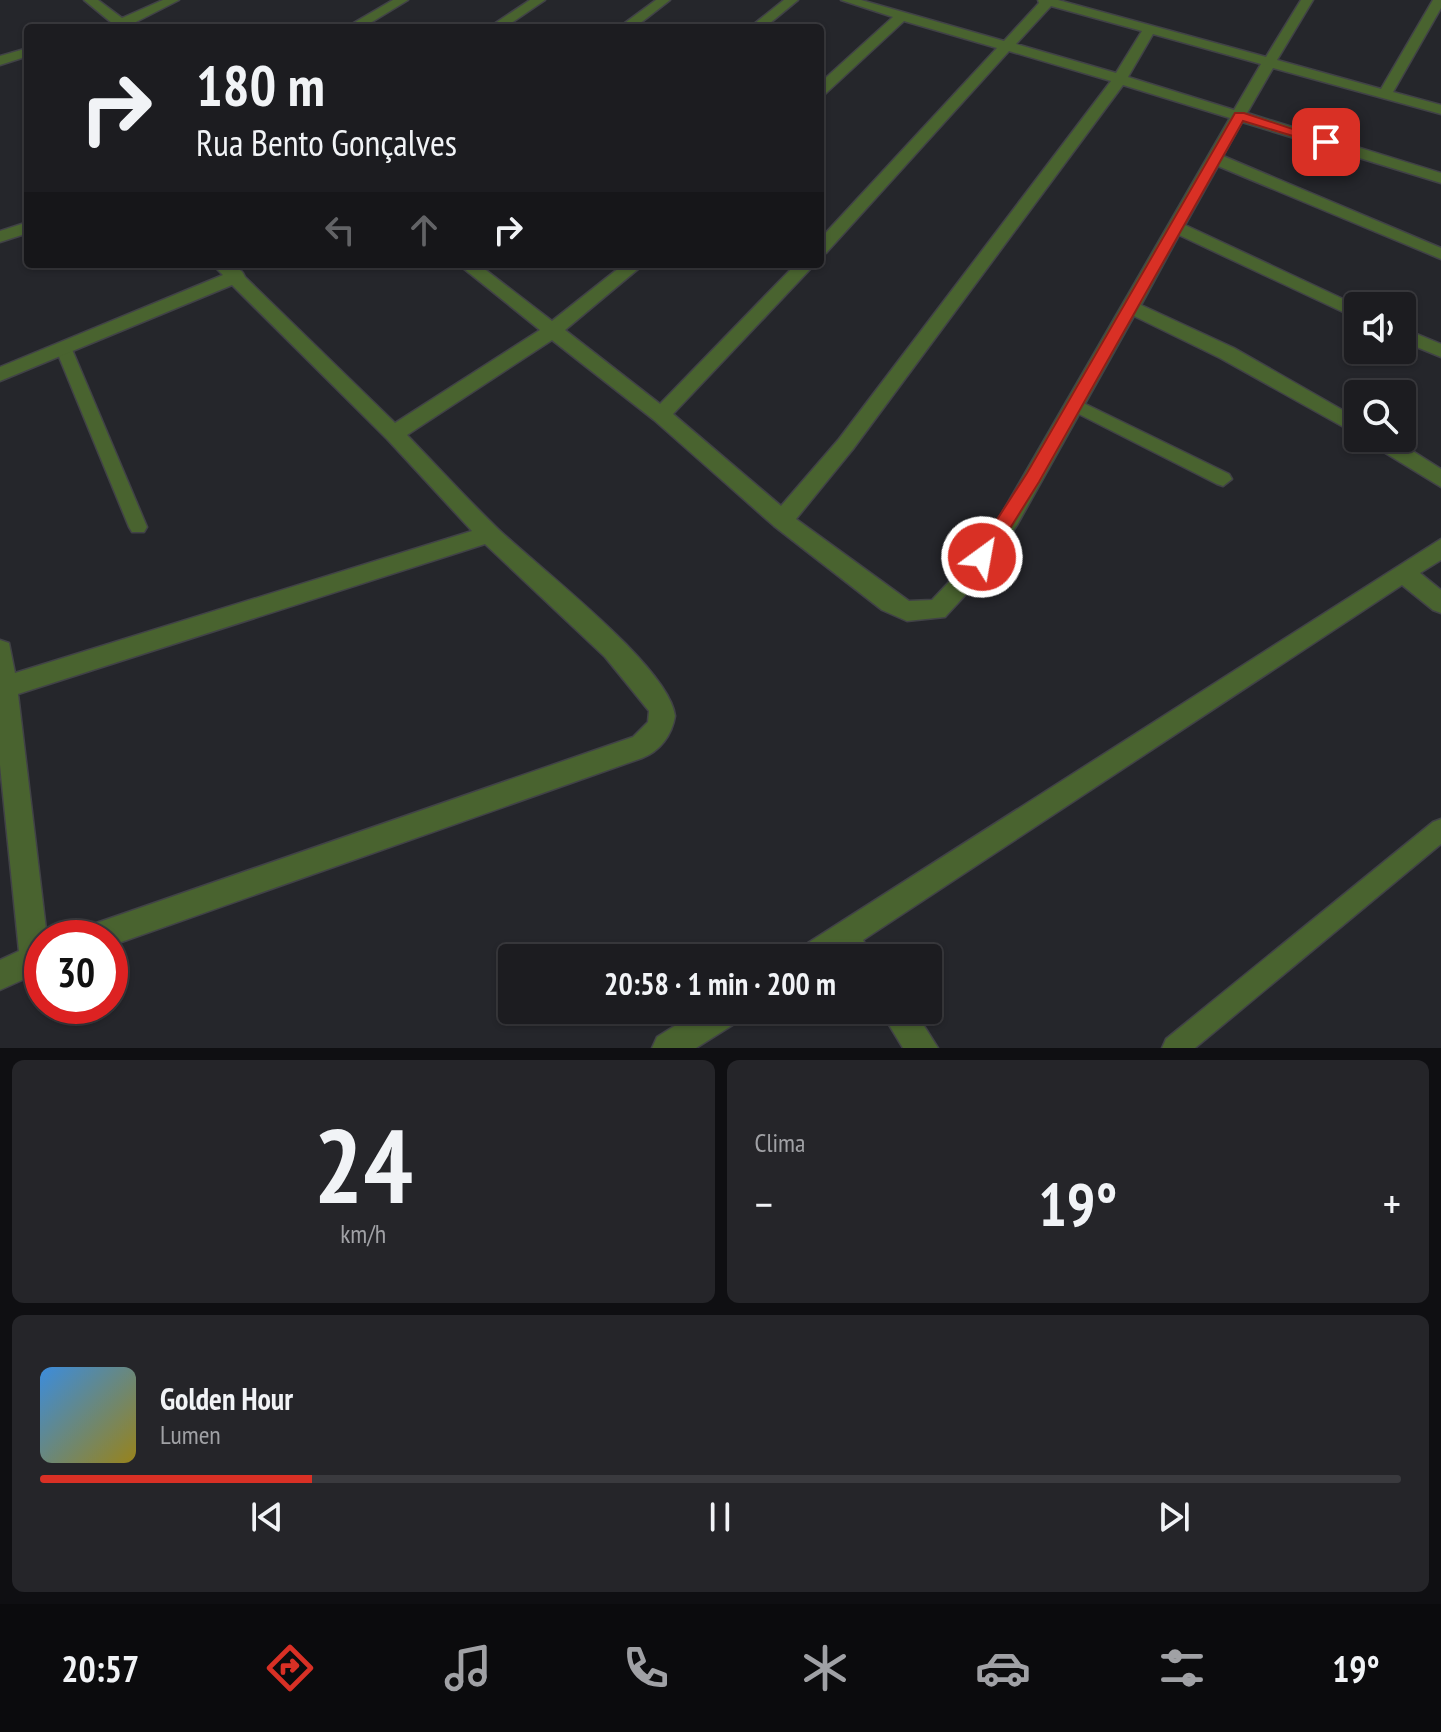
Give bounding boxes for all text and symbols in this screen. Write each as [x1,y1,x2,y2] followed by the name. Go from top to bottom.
[196,49,325,121] text: 180 m
[64,56,168,160] icon: right
[1292,108,1360,176] pin
[196,119,457,166] text: Rua Bento Gonçalves
[1304,120,1348,164] icon: arrive
[318,208,362,252] icon: left
[402,208,446,252] icon: ahead
[486,208,530,252] icon: right
[1344,292,1416,452] map controls
[1344,292,1416,364] button: sound
[1344,380,1416,452] button: search
[940,515,1024,599] position arrow
[24,920,128,1024] speed limit sign: 30
[604,964,836,1003] text: 20:58 · 1 min · 200 m
[314,1097,413,1232] text: 24
[755,1126,805,1159] text: Clima
[1038,1165,1117,1243] text: 19°
[755,1175,773,1232] text: −
[1383,1175,1401,1232] text: +
[340,1217,386,1250] text: km/h
[160,1379,293,1418] text: Golden Hour
[160,1418,221,1451] text: Lumen
[245,1495,289,1539] icon: previous
[698,1495,742,1539] icon: pause
[1152,1495,1196,1539] icon: next
[262,1640,318,1696] icon: directions
[440,1640,496,1696] icon: music
[618,1640,674,1696] icon: phone
[797,1640,853,1696] icon: climate
[975,1640,1031,1696] icon: car
[1154,1640,1210,1696] icon: filters
[61,1645,139,1692] text: 20:57
[1332,1645,1380,1692] text: 19°

